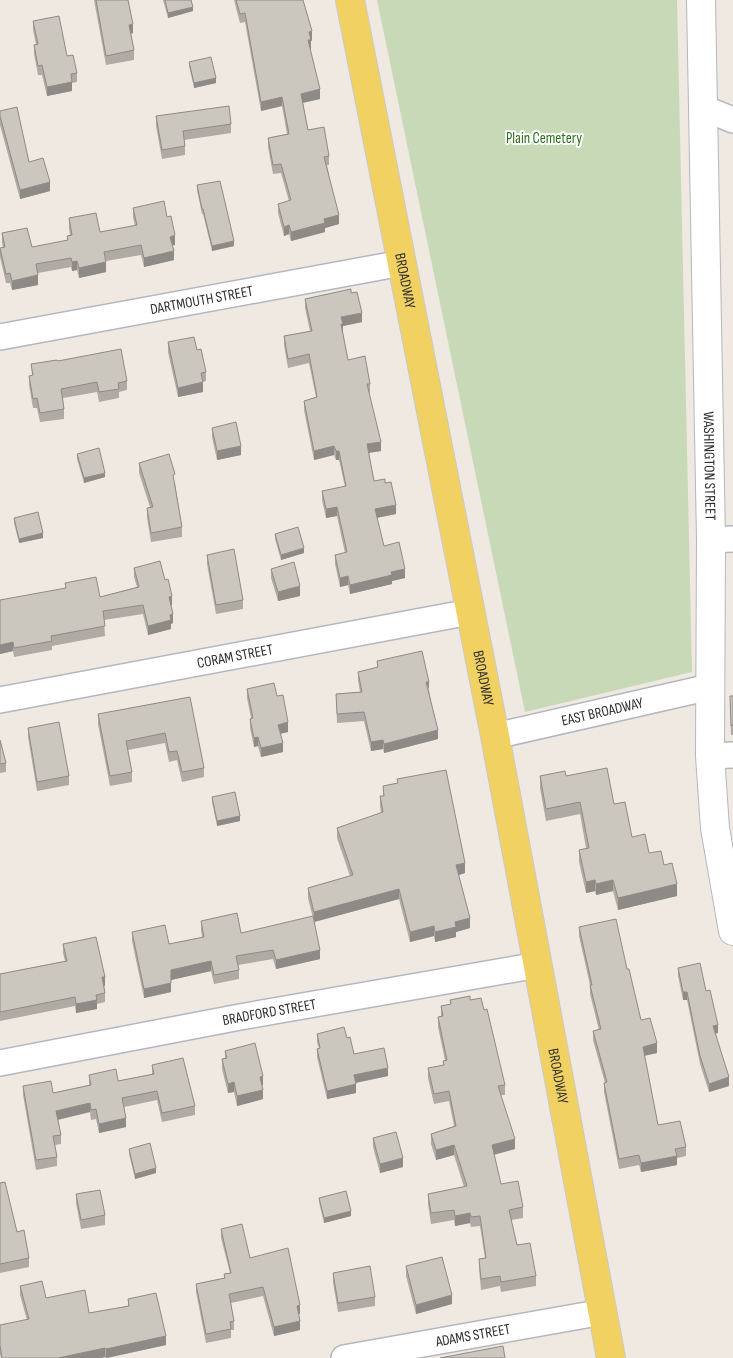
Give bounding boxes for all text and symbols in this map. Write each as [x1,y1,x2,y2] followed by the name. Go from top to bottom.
[506,129,582,148] park label: Plain Cemetery
[391,251,420,311] street label: BROADWAY
[149,281,255,319] street label: DARTMOUTH STREET
[699,411,720,521] street label: WASHINGTON STREET
[195,640,274,672] street label: CORAM STREET
[469,649,498,708] street label: BROADWAY
[560,693,646,730] street label: EAST BROADWAY
[221,994,318,1030] street label: BRADFORD STREET
[544,1047,573,1106] street label: BROADWAY
[433,1319,512,1351] street label: ADAMS STREET

